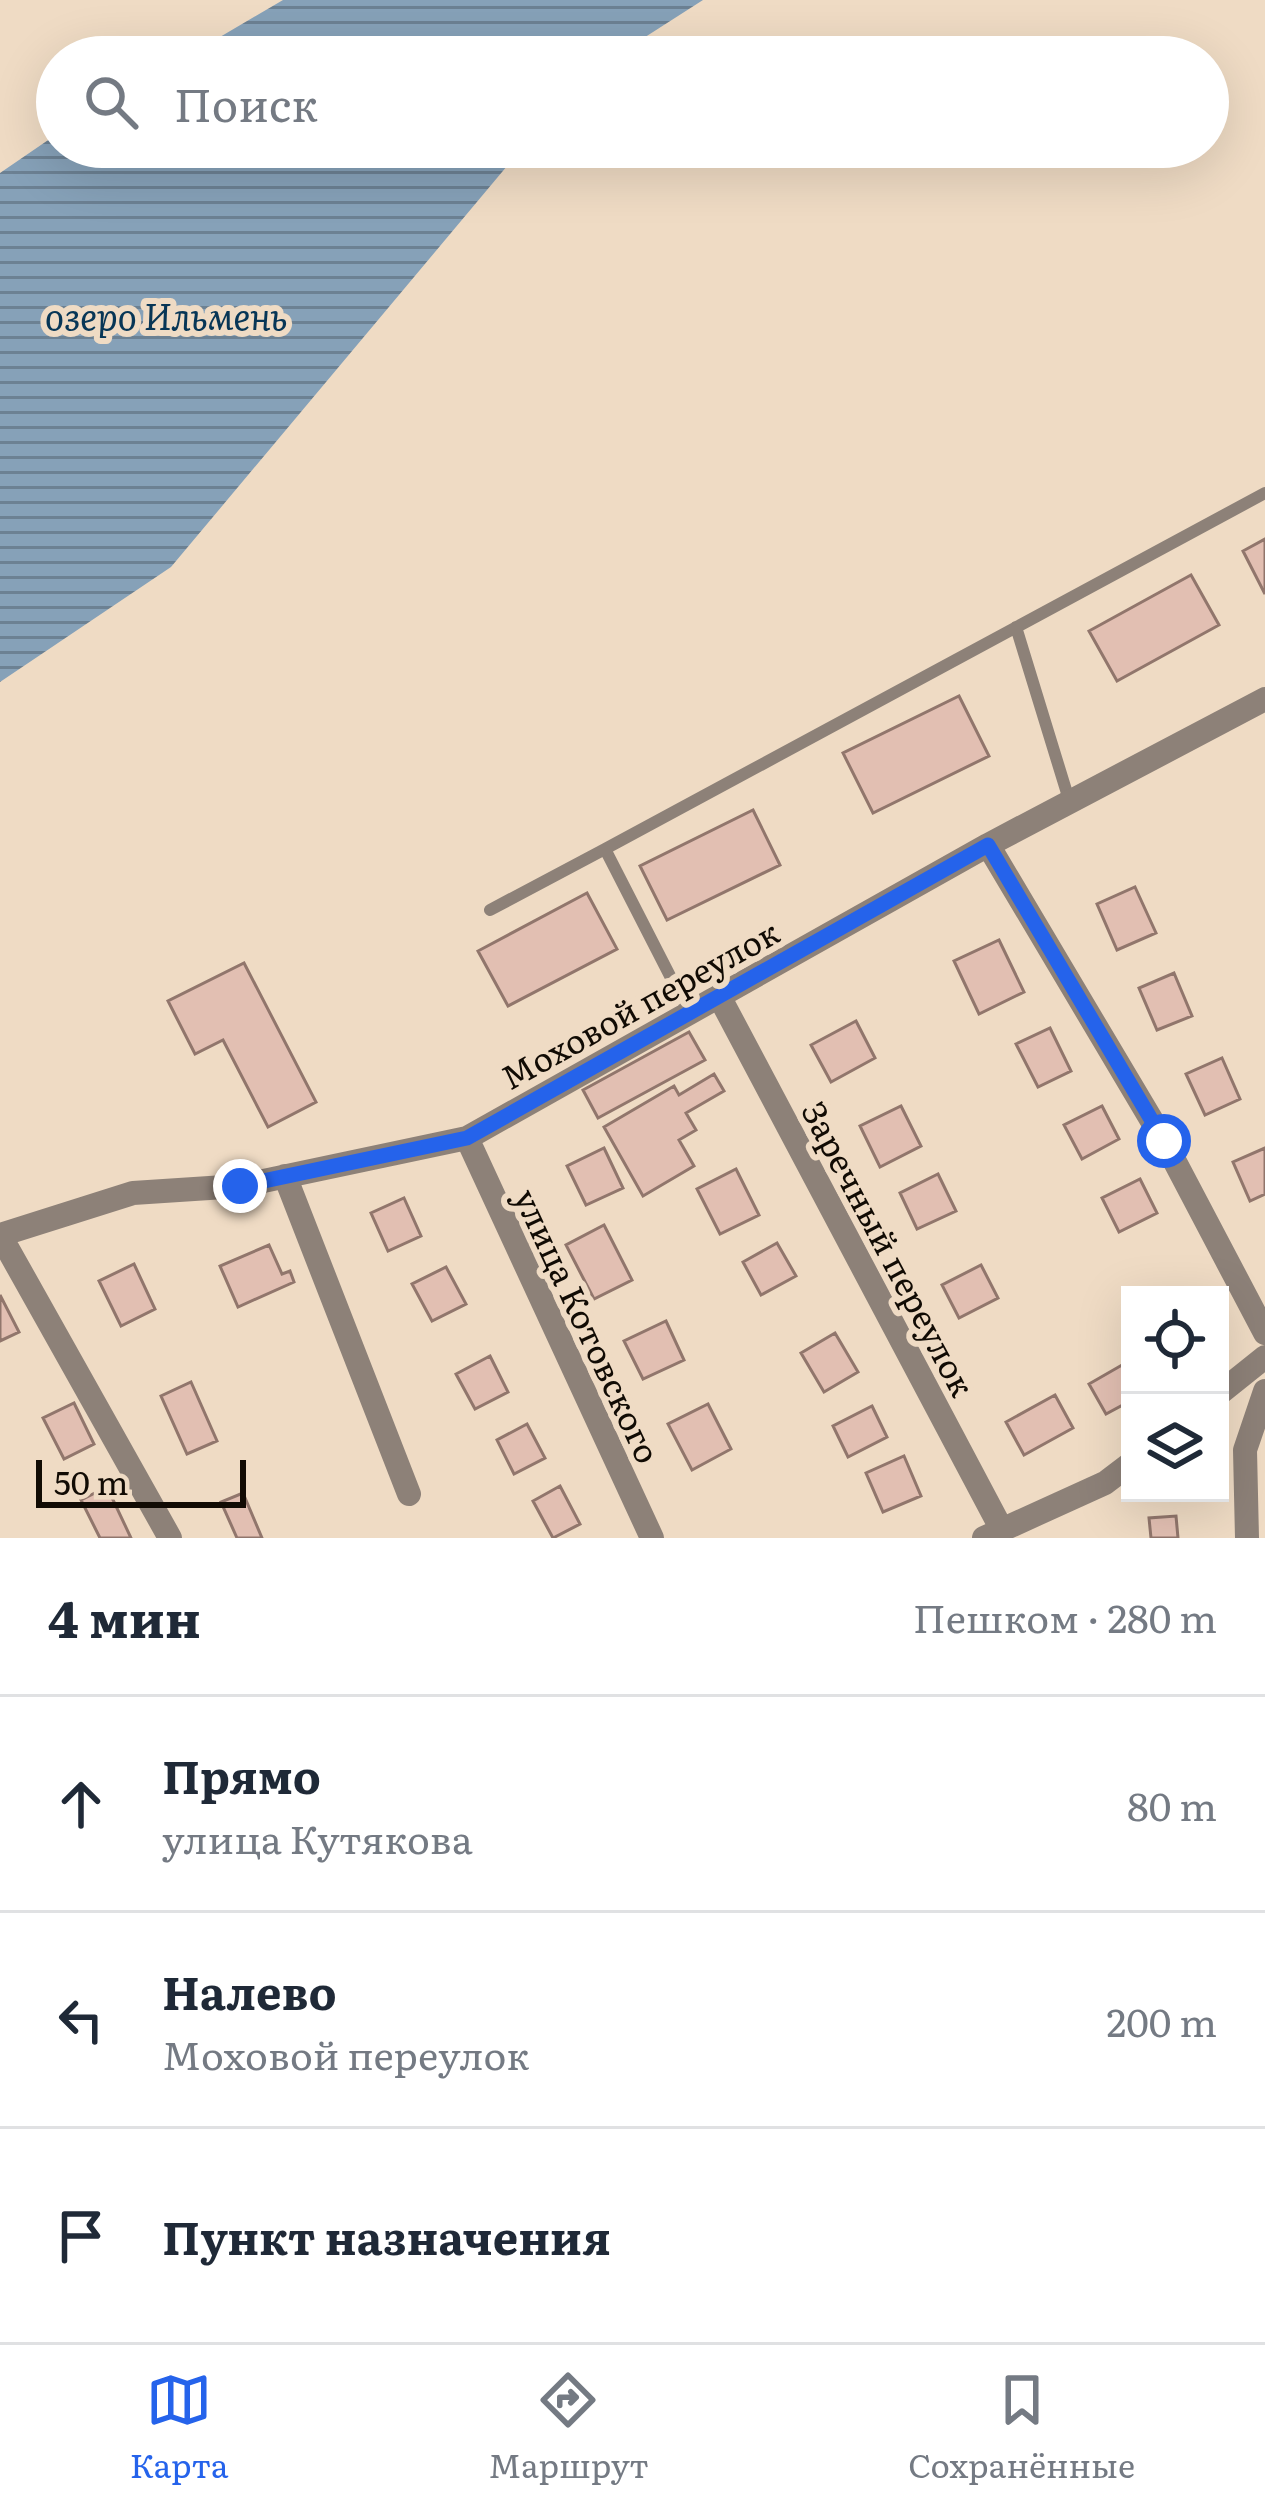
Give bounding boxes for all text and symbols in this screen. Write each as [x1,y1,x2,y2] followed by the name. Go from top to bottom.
[36,36,1229,168] search box
[78,69,144,135] icon: search
[174,69,318,136] text: Поиск
[45,288,287,341] water label: озеро Ильмень
[491,906,787,1100] street label: Моховой переулок
[791,1092,989,1405] street label: Заречный переулок
[1137,1114,1191,1168] route start
[213,1159,267,1213] route end
[504,1179,674,1471] street label: улица Котовского
[1121,1286,1229,1502] map controls
[1121,1286,1229,1394] button: locate
[1121,1394,1229,1502] button: layers
[36,1454,246,1507] scale bar
[54,1456,128,1505] text: 50 m
[48,1578,201,1654] text: 4 мин
[913,1587,1217,1645] text: Пешком · 280 m
[162,1741,321,1808] text: Прямо
[48,1771,114,1837] icon: ahead
[1127,1775,1217,1833] text: 80 m
[162,1808,473,1866] text: улица Кутякова
[162,1957,337,2024] text: Налево
[48,1987,114,2053] icon: left
[1107,1991,1217,2049] text: 200 m
[162,2024,529,2082] text: Моховой переулок
[162,2202,611,2269] text: Пункт назначения
[48,2203,114,2269] icon: arrive
[130,2367,229,2488] tab: Карта
[488,2367,649,2488] tab: Маршрут
[908,2367,1135,2488] tab: Сохранённые

